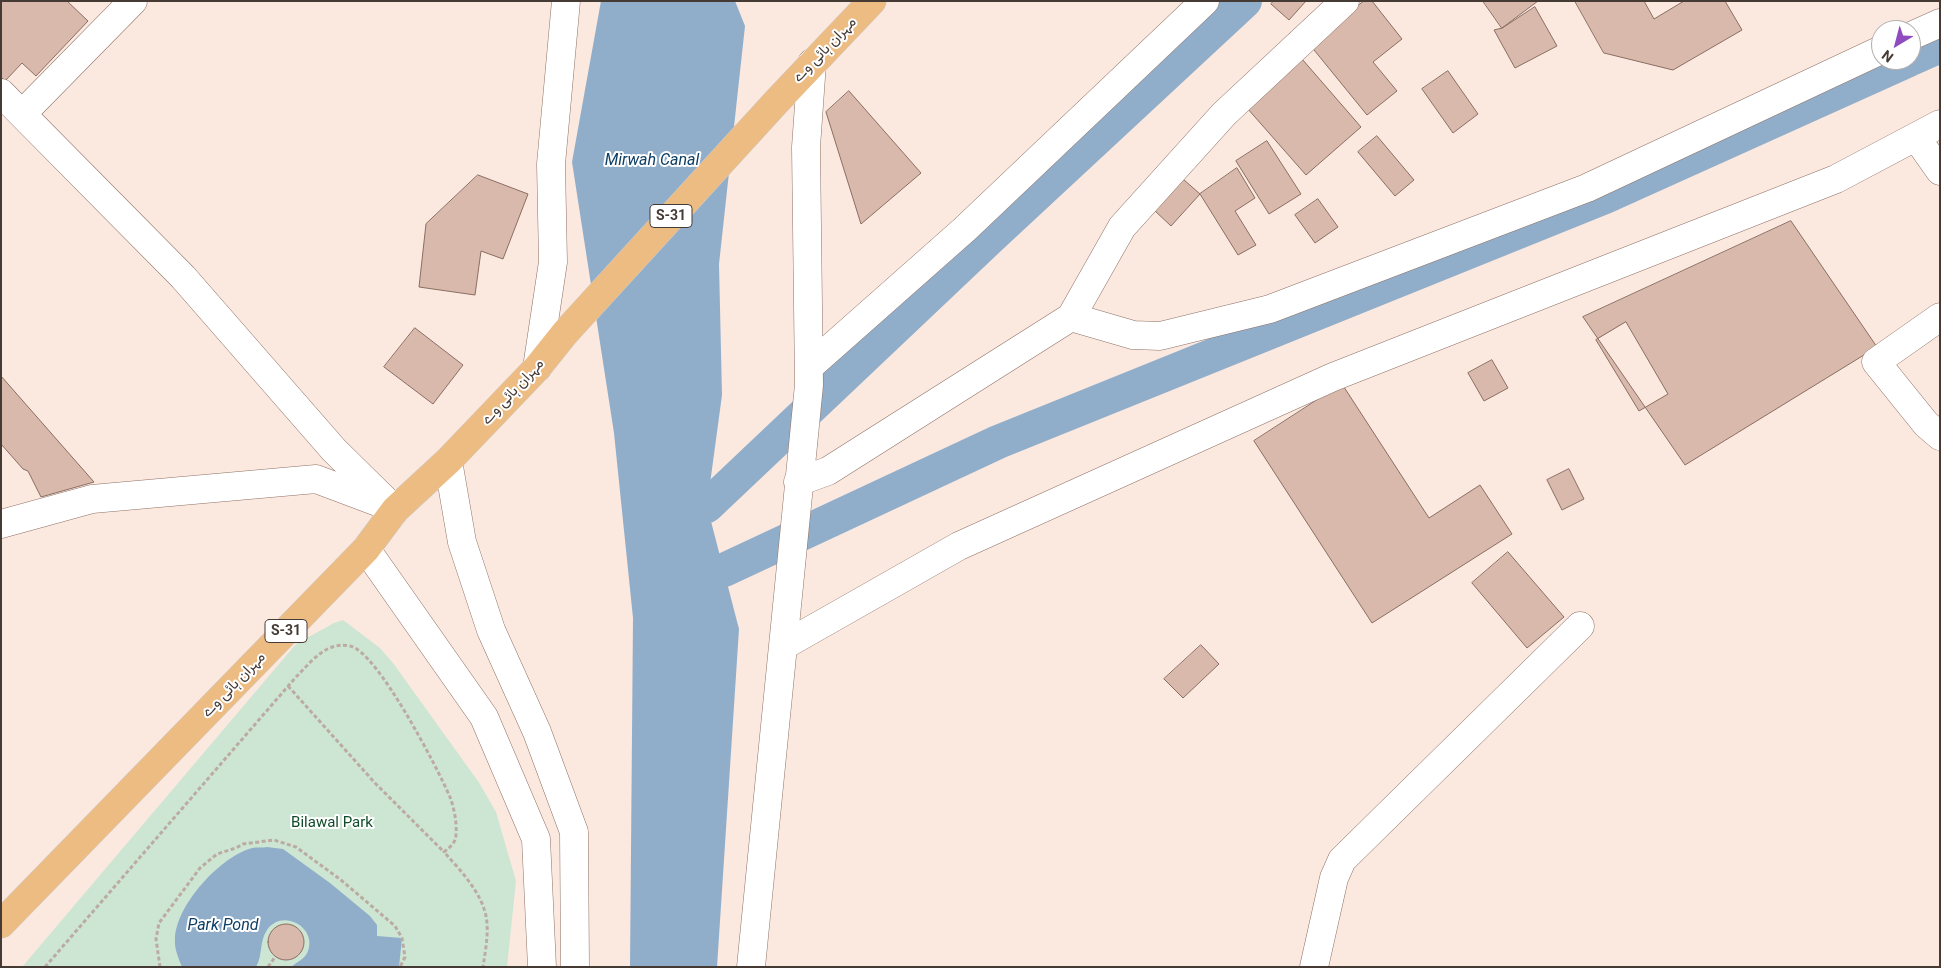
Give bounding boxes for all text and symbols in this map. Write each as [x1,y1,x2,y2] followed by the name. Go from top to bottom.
[789,14,861,86] street label: مہران ہائی وے
[1871,20,1921,70] north arrow
[1879,47,1896,66] text: N
[605,151,699,171] water label: Mirwah Canal
[650,205,692,228] road number: S-31
[478,355,548,429] street label: مہران ہائی وے
[265,620,307,642] road number: S-31
[198,649,270,721] street label: مہران ہائی وے
[291,814,373,832] park label: Bilawal Park
[187,916,259,936] water label: Park Pond

